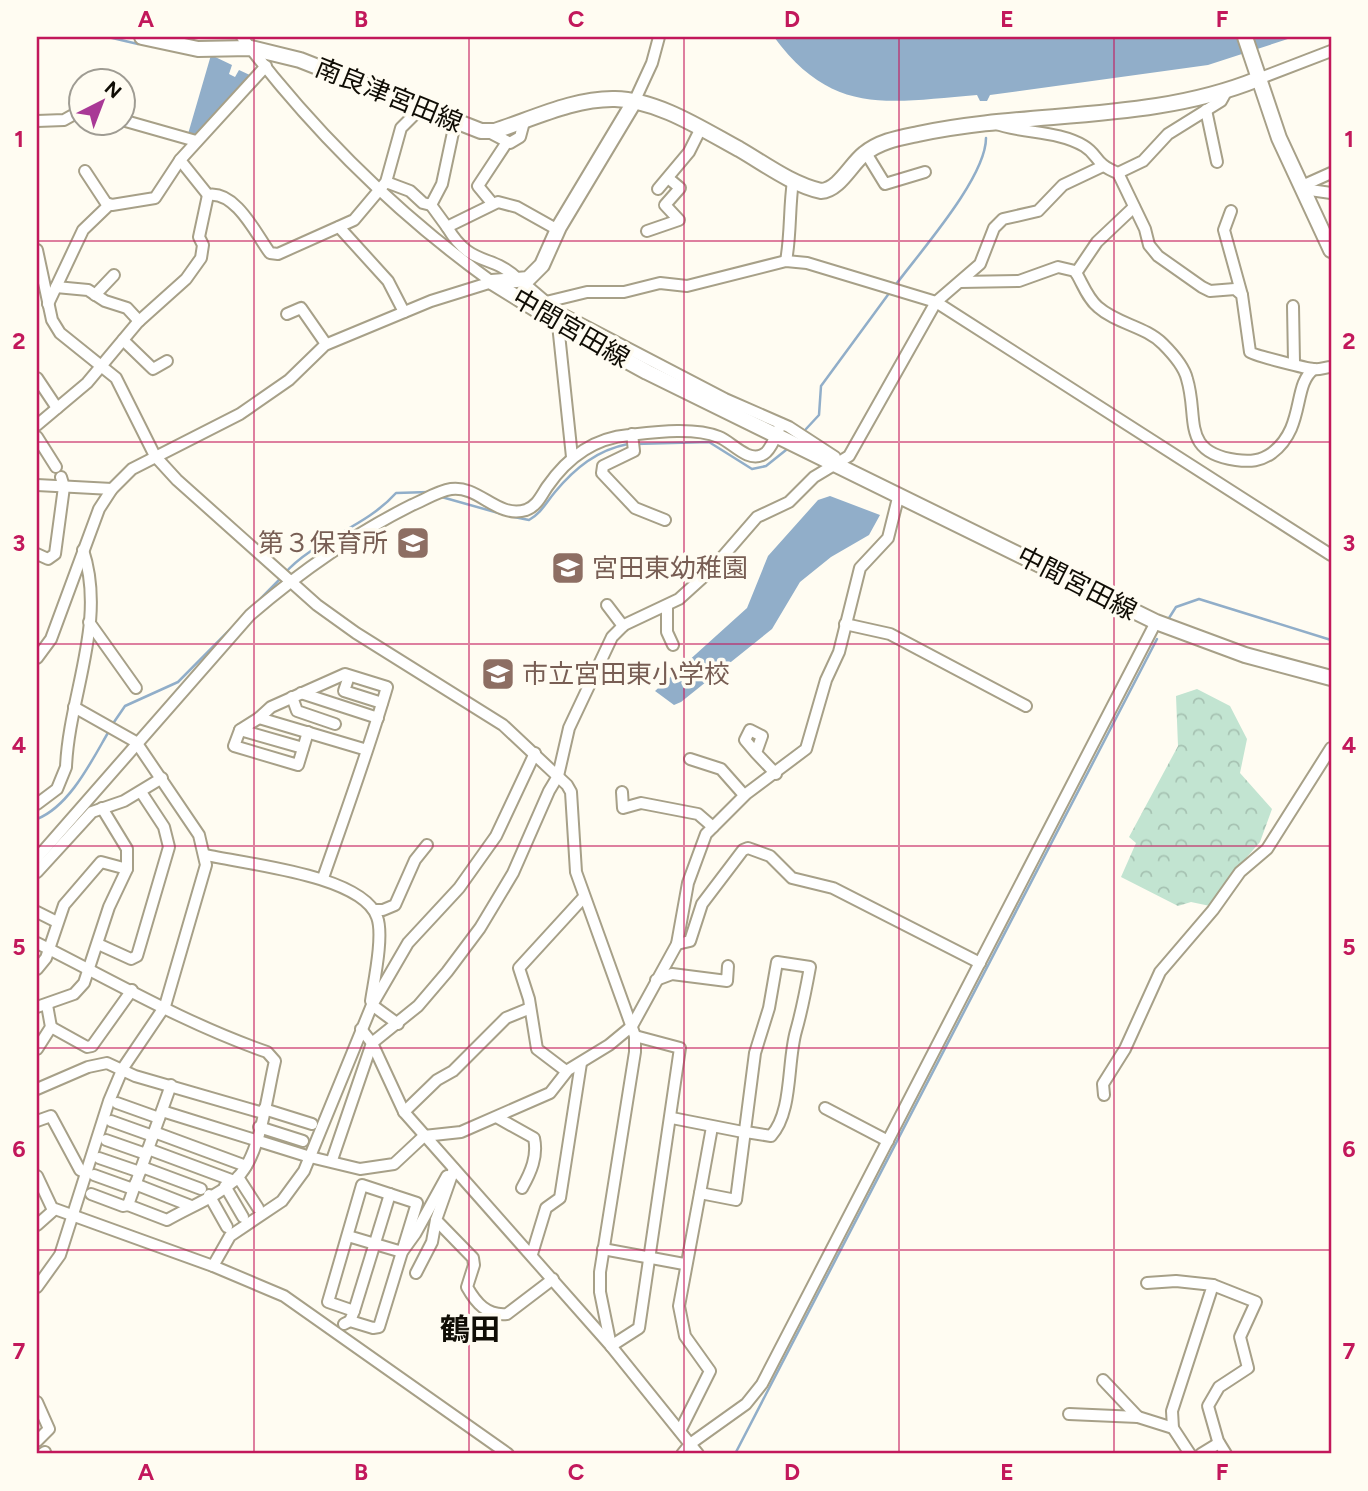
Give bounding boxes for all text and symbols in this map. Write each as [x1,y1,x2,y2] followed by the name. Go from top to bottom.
[138,5,155,33] text: A
[354,5,368,33] text: B
[568,5,585,33] text: C
[784,5,800,33] text: D
[1000,5,1014,33] text: E
[1216,5,1229,33] text: F
[311,51,467,139] street label: 南良津宮田線
[66,66,136,136] north arrow
[100,76,126,103] text: N
[14,125,24,153] text: 1
[1344,125,1354,153] text: 1
[507,282,635,374] street label: 中間宮田線
[12,327,26,355] text: 2
[1342,327,1356,355] text: 2
[394,524,432,562] school or university icon: 第３保育所
[258,527,388,559] place label: 第３保育所
[13,529,25,557] text: 3
[1343,529,1355,557] text: 3
[1012,539,1142,627] street label: 中間宮田線
[549,549,587,587] school or university icon: 宮田東幼稚園
[592,552,748,584] place label: 宮田東幼稚園
[479,655,517,693] school or university icon: 市立宮田東小学校
[522,658,730,690] place label: 市立宮田東小学校
[12,731,26,759] text: 4
[1342,731,1356,759] text: 4
[12,933,26,961] text: 5
[1342,933,1356,961] text: 5
[12,1135,26,1163] text: 6
[1342,1135,1356,1163] text: 6
[440,1311,500,1348] district label: 鶴田
[13,1337,26,1365] text: 7
[1343,1337,1356,1365] text: 7
[138,1458,155,1486] text: A
[354,1458,368,1486] text: B
[568,1458,585,1486] text: C
[784,1458,800,1486] text: D
[1000,1458,1014,1486] text: E
[1216,1458,1229,1486] text: F

